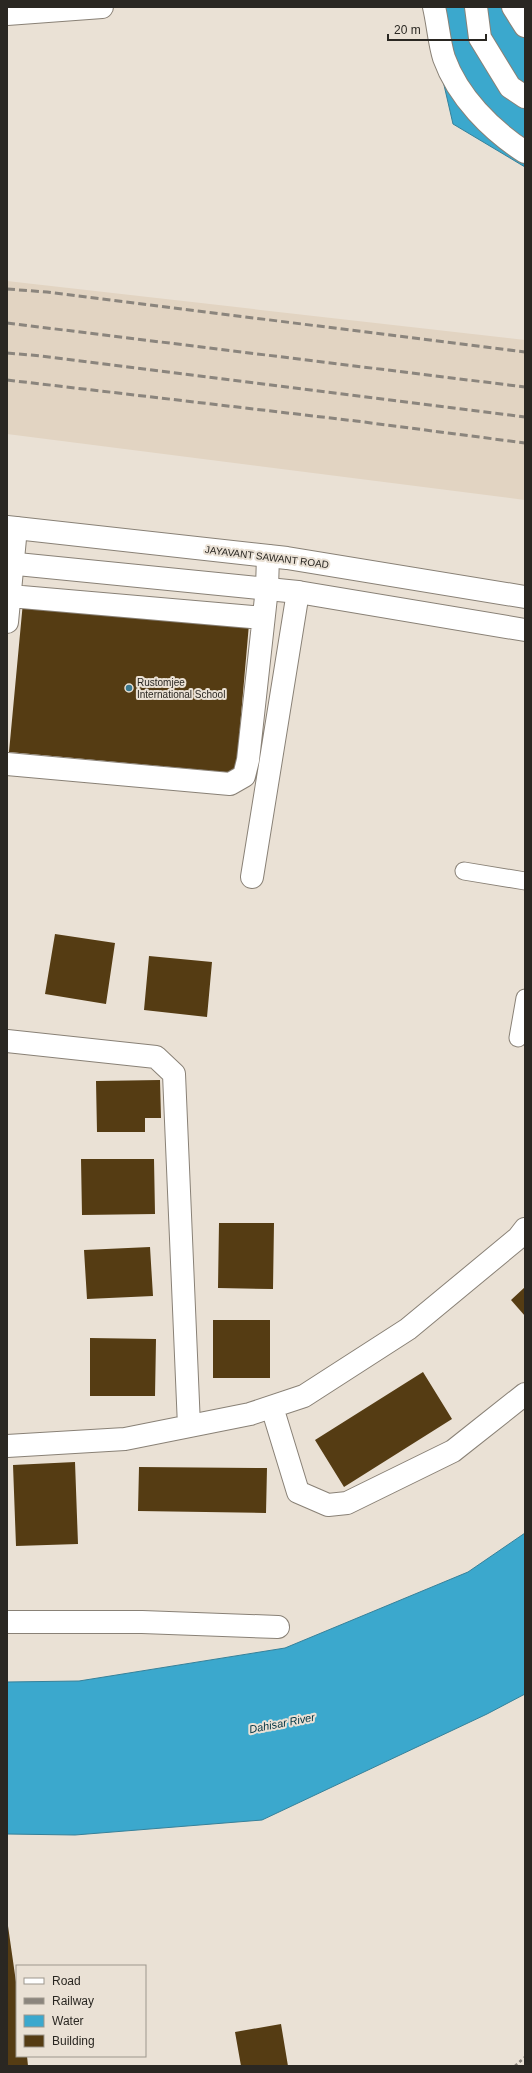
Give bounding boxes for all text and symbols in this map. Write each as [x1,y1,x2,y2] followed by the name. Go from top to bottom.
[388,16,486,42] scale bar
[394,23,421,37] text: 20 m
[204,544,330,570] street label: JAYAVANT SAWANT ROAD
[137,677,225,700] place label: Rustomjee International School
[124,683,134,693] marker: Rustomjee International School
[248,1710,317,1735] water label: Dahisar River
[16,1965,146,2057] legend
[52,1974,81,1988] text: Road
[52,1994,94,2008] text: Railway
[52,2014,84,2028] text: Water
[52,2034,95,2048] text: Building

